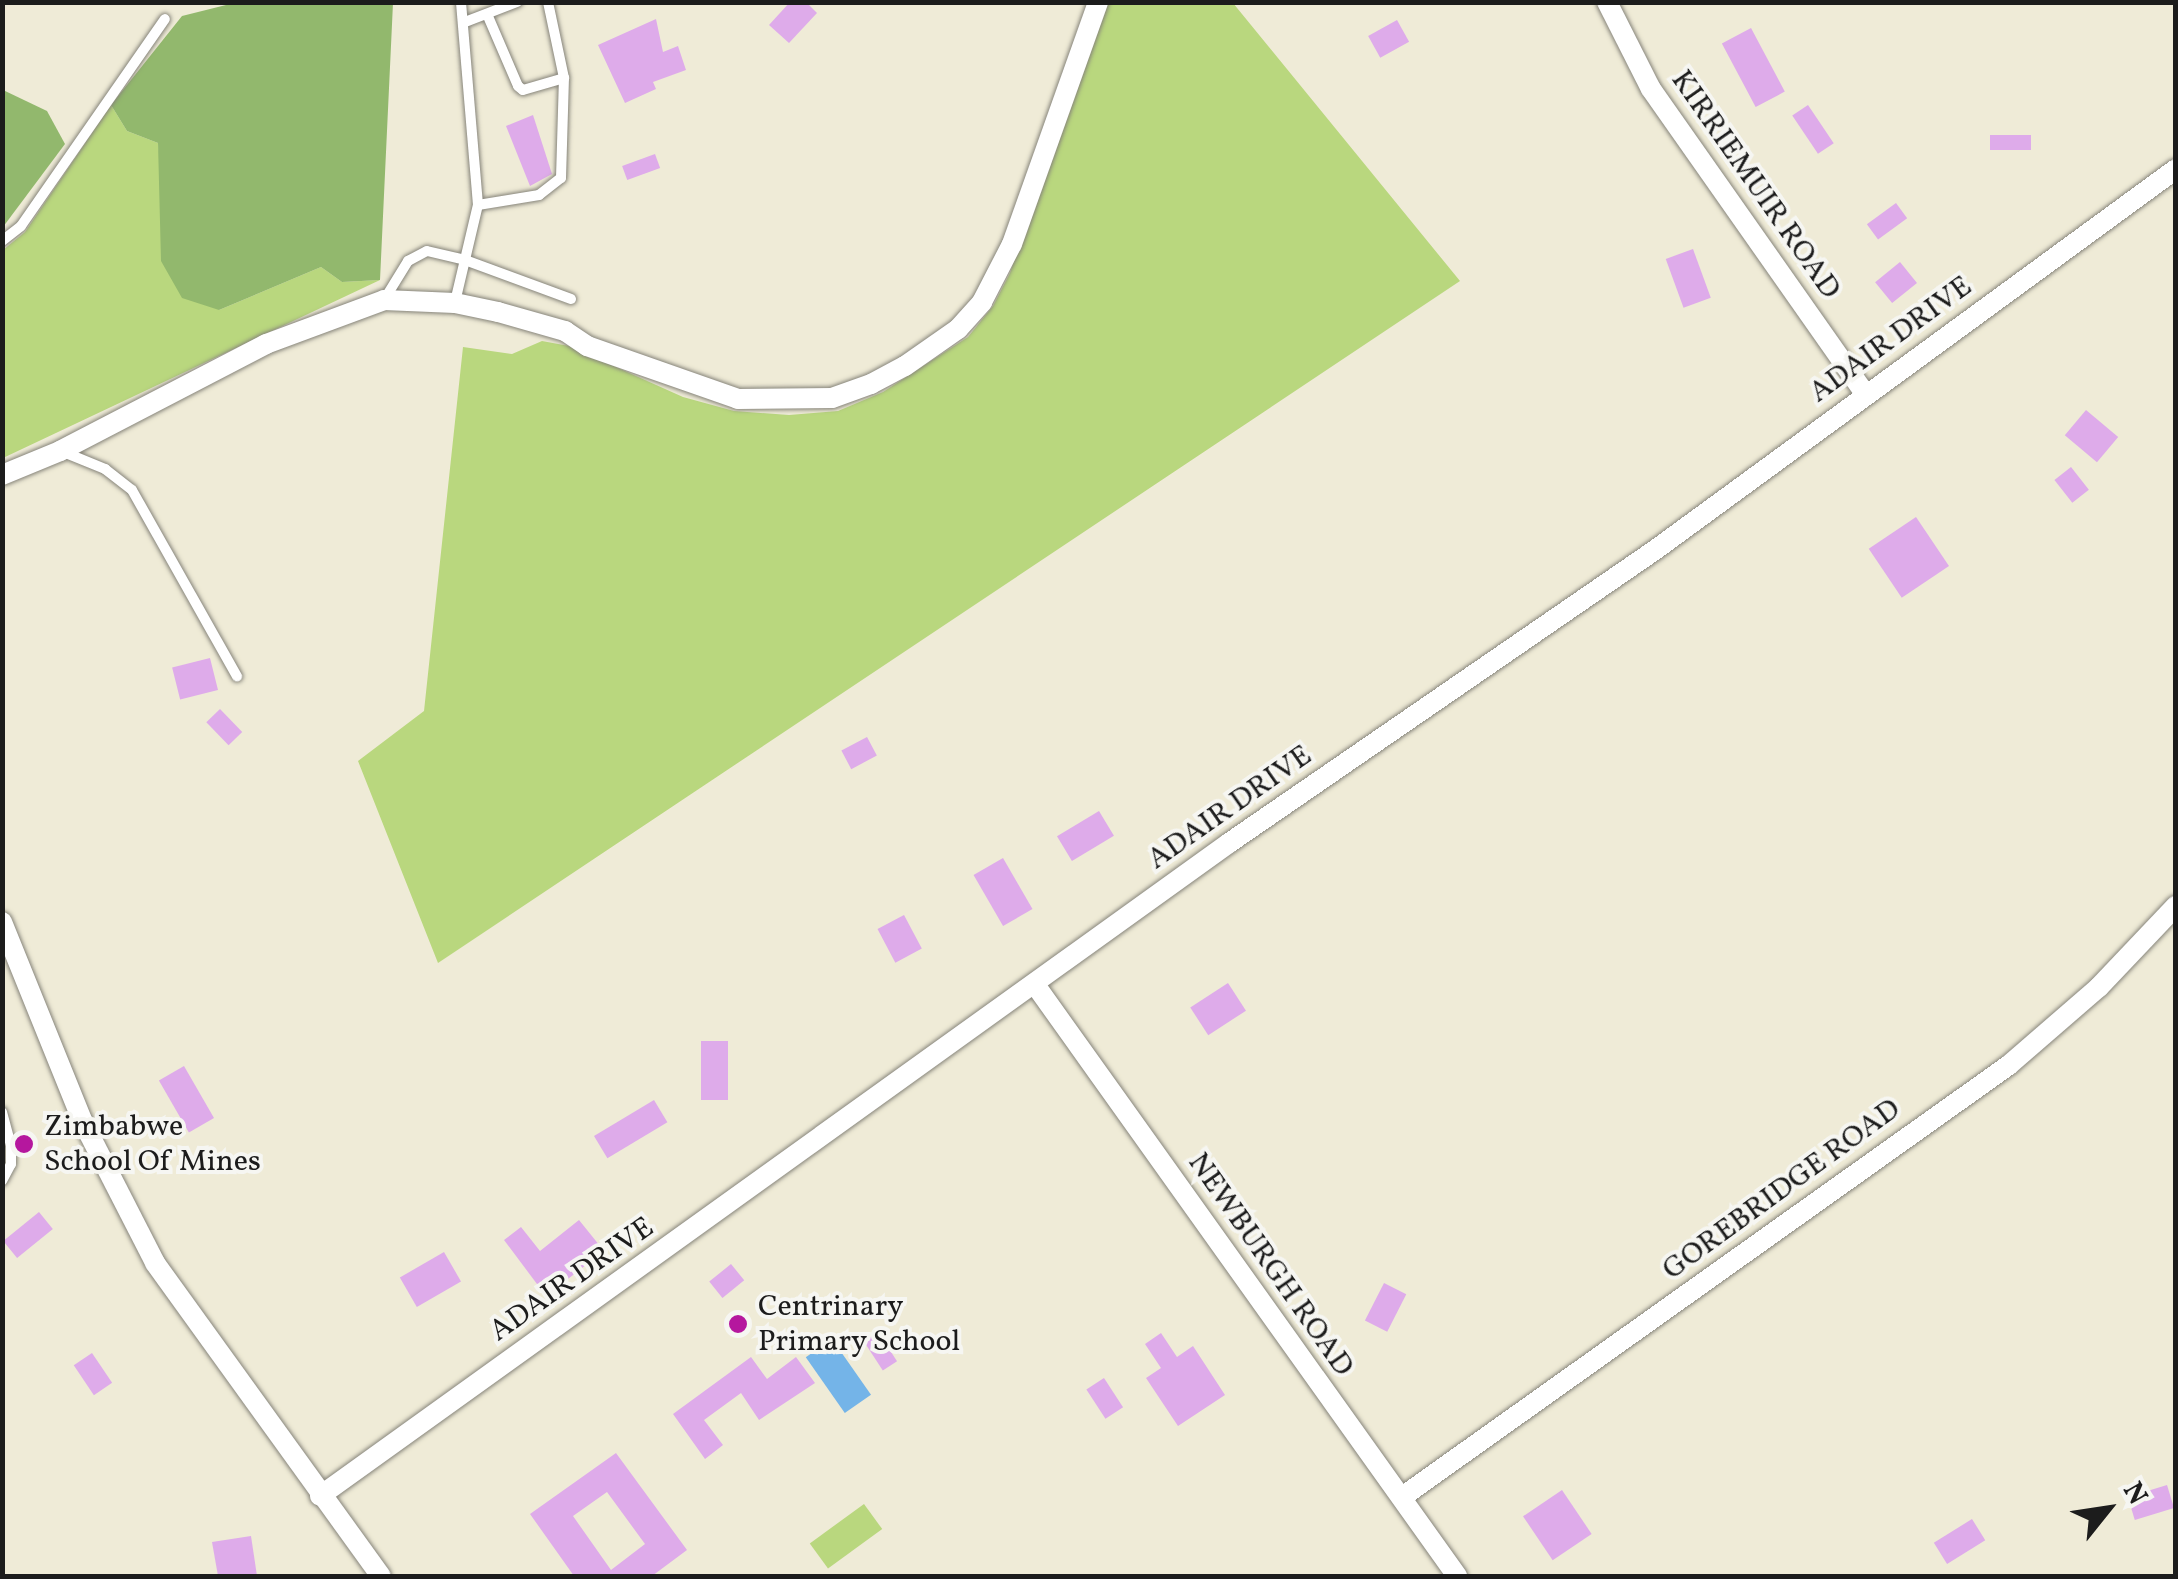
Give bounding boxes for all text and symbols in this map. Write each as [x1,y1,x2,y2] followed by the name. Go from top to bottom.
[1663,64,1847,306] street label: KIRRIEMUIR ROAD
[1803,269,1979,411] street label: ADAIR DRIVE
[1141,738,1319,878] street label: ADAIR DRIVE
[1656,1092,1908,1288] street label: GOREBRIDGE ROAD
[44,1109,258,1180] place label: Zimbabwe School Of Mines
[13,1133,35,1155] marker: Zimbabwe School Of Mines
[1179,1146,1361,1384] street label: NEWBURGH ROAD
[483,1210,661,1350] street label: ADAIR DRIVE
[758,1289,961,1360] place label: Centrinary Primary School
[727,1313,749,1335] marker: Centrinary Primary School
[2058,1459,2158,1559] north arrow
[2112,1475,2156,1512] text: N

